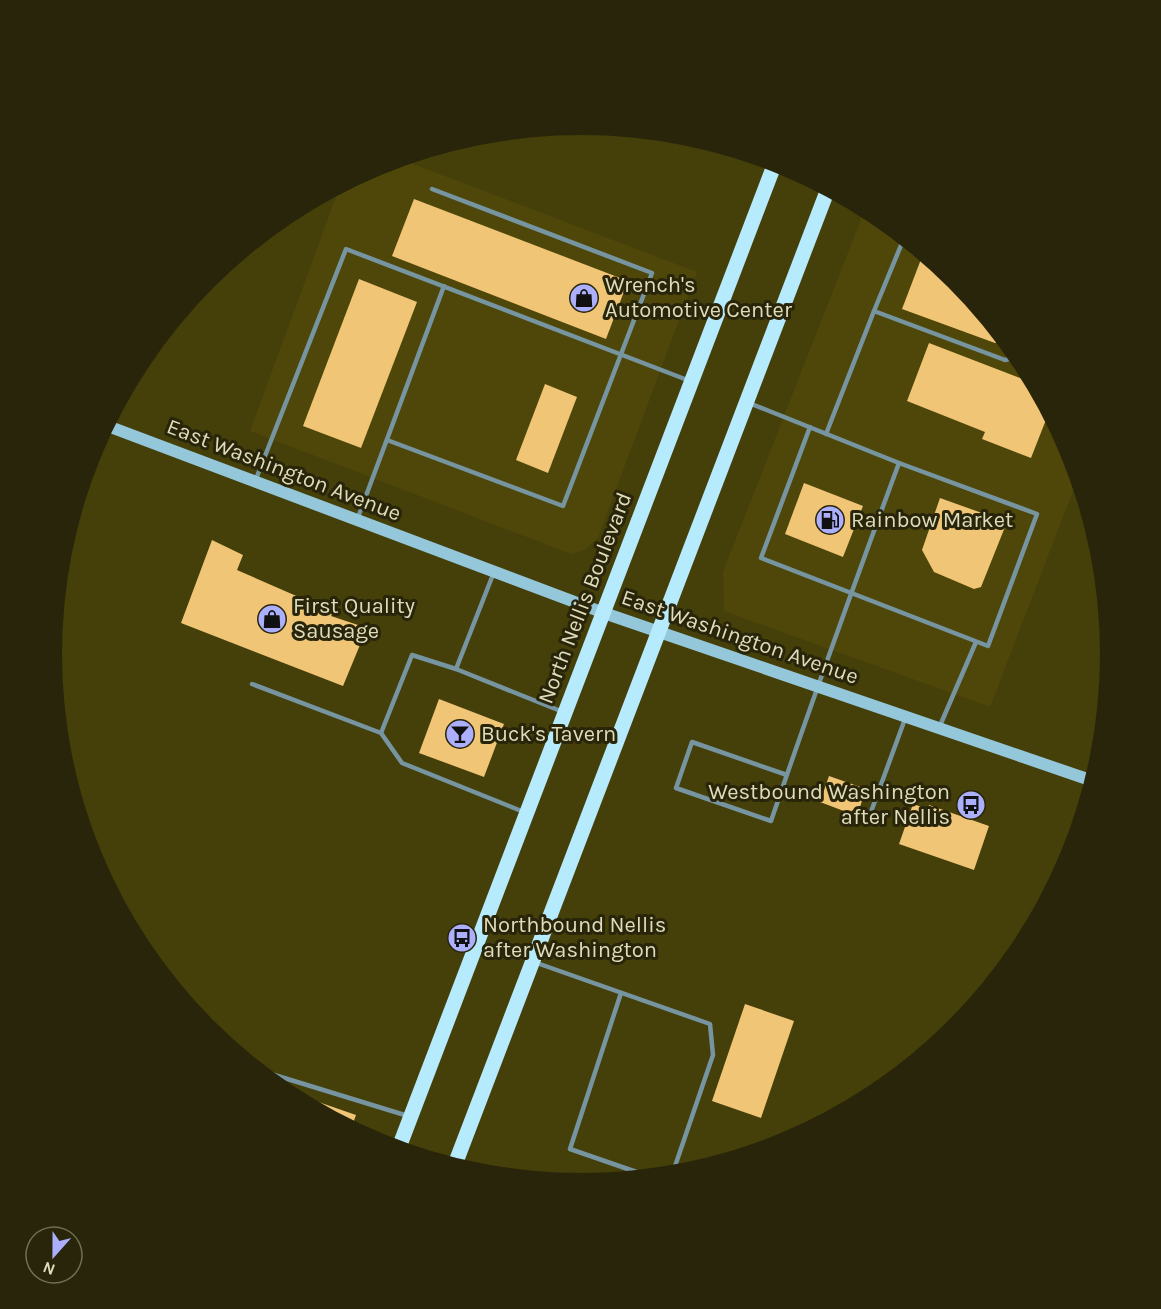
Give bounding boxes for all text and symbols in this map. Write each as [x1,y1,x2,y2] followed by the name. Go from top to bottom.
[605,272,792,323] place label: Wrench's Automotive Center
[568,282,600,314] shop icon: Wrench's Automotive Center
[163,413,405,527] street label: East Washington Avenue
[533,489,637,707] street label: North Nellis Boulevard
[814,504,846,536] fuel station icon: Rainbow Market
[851,507,1013,533] place label: Rainbow Market
[618,584,862,690] street label: East Washington Avenue
[293,593,415,644] place label: First Quality Sausage
[256,603,288,635] shop icon: First Quality Sausage
[444,718,476,750] bar icon: Buck's Tavern
[481,721,616,747] place label: Buck's Tavern
[708,779,950,830] place label: Westbound Washington after Nellis
[955,789,987,821] bus stop icon: Westbound Washington after Nellis
[483,912,666,963] place label: Northbound Nellis after Washington
[446,922,478,954] bus stop icon: Northbound Nellis after Washington
[24,1225,84,1285] north arrow
[40,1258,58,1279] text: N

